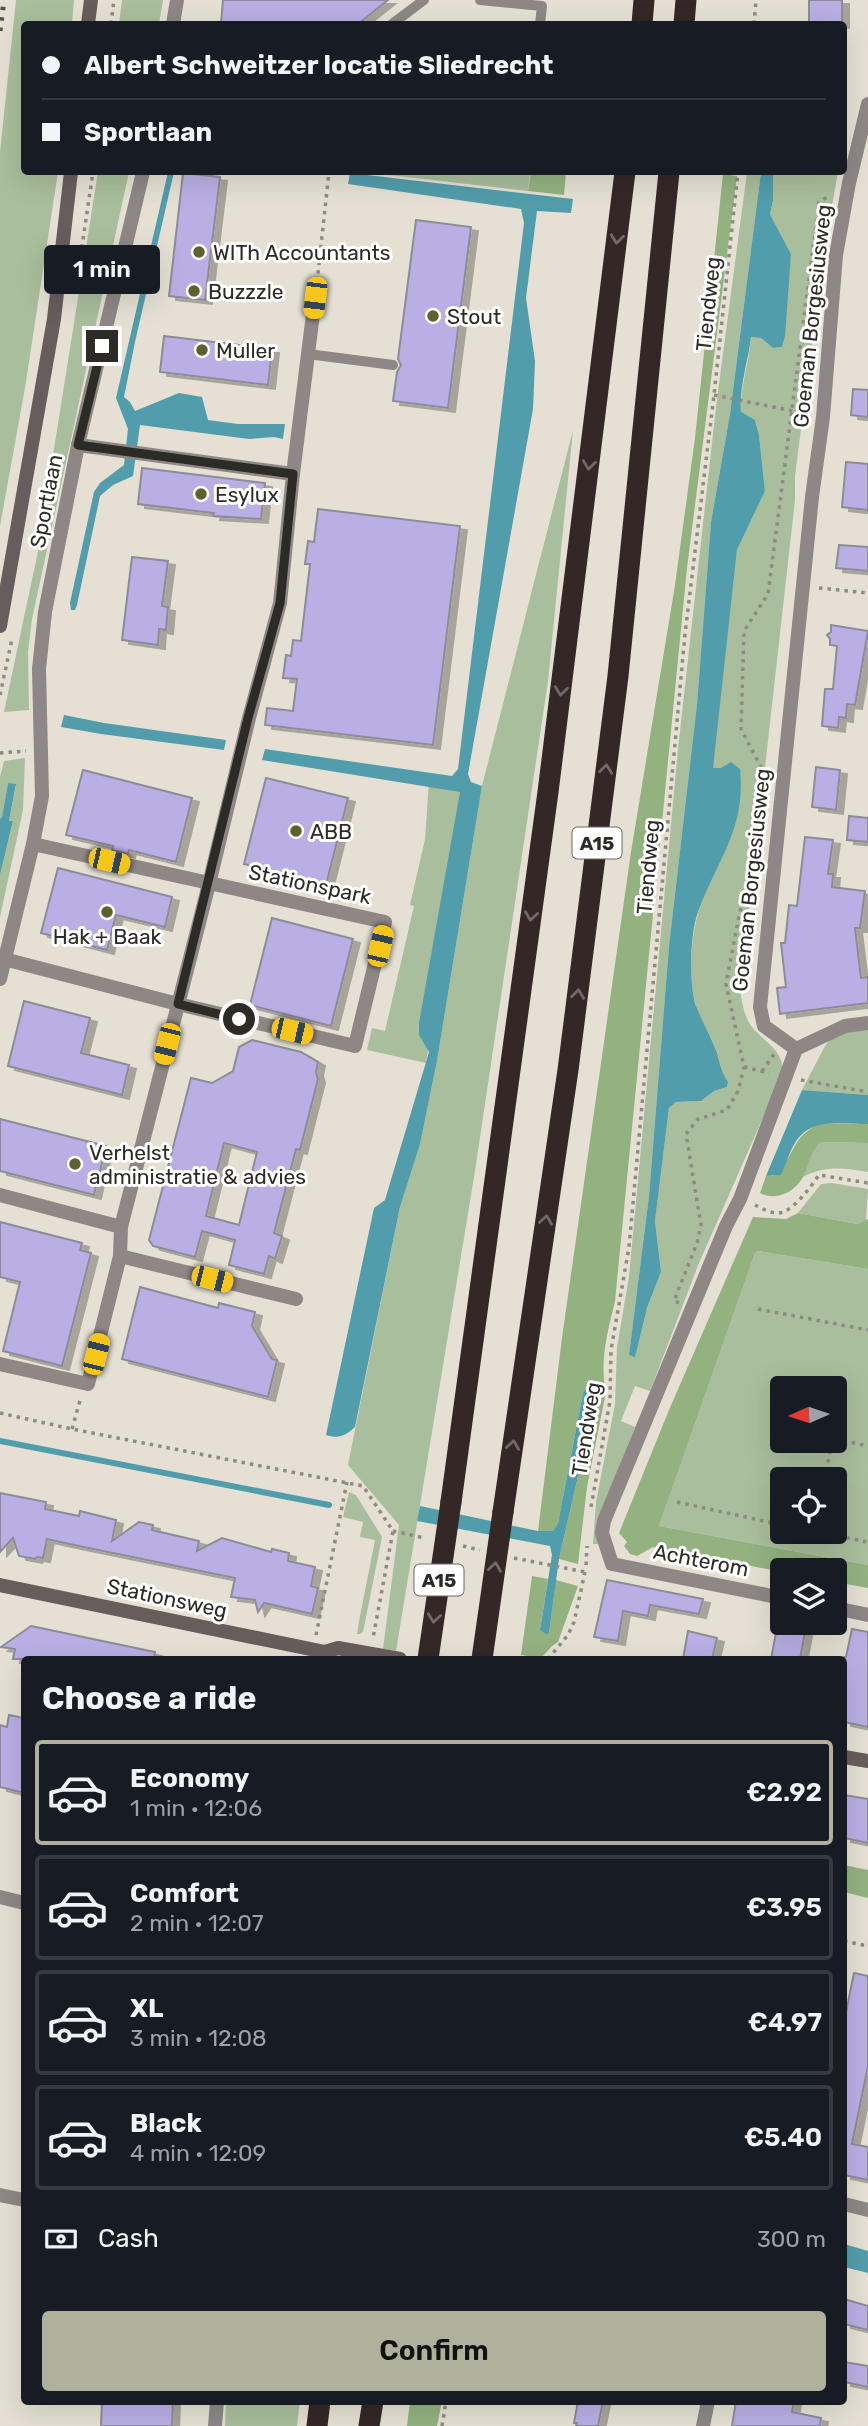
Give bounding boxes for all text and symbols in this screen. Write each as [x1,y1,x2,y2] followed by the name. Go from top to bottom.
[84,50,553,81] text: Albert Schweitzer locatie Sliedrecht
[84,117,212,148] text: Sportlaan
[788,203,836,429] street label: Goeman Borgesiusweg
[609,233,624,245] one-way arrow
[213,240,390,265] place label: WITh Accountants
[44,244,160,294] callout: 1 min
[191,244,207,260] marker: WITh Accountants
[73,255,131,283] text: 1 min
[691,255,725,353] street label: Tiendweg
[303,276,328,320] car
[208,279,284,304] place label: Buzzzle
[186,283,202,299] marker: Buzzzle
[447,304,501,329] place label: Stout
[425,308,441,324] marker: Stout
[86,330,118,362] route end
[216,338,275,363] place label: Muller
[194,342,210,358] marker: Muller
[25,452,67,550] street label: Sportlaan
[582,459,597,471] one-way arrow
[215,482,279,507] place label: Esylux
[193,486,209,502] marker: Esylux
[553,685,568,697] one-way arrow
[599,763,614,775] one-way arrow
[727,767,775,993] street label: Goeman Borgesiusweg
[310,819,352,844] place label: ABB
[631,819,665,915] street label: Tiendweg
[288,823,304,839] marker: ABB
[572,828,622,858] road number: A15
[87,846,132,876] car
[247,859,374,909] street label: Stationspark
[99,904,115,920] marker: Hak + Baak
[524,911,539,922] one-way arrow
[366,923,395,969] car
[53,924,161,949] place label: Hak + Baak
[570,989,585,1000] one-way arrow
[223,1003,255,1035] route start
[270,1016,315,1046] car
[152,1021,183,1067] car
[89,1140,306,1189] place label: Verhelst administratie & advies
[67,1156,83,1172] marker: Verhelst administratie & advies
[538,1214,553,1226] one-way arrow
[190,1264,235,1294] car
[81,1331,112,1377] car
[770,1376,847,1452] north arrow
[770,1376,847,1635] map controls
[566,1380,606,1478] street label: Tiendweg
[505,1439,520,1451] one-way arrow
[770,1467,847,1544] button: locate
[651,1539,751,1581] street label: Achterom
[770,1558,847,1635] button: layers
[487,1561,502,1573] one-way arrow
[414,1564,464,1596] road number: A15
[105,1573,229,1623] street label: Stationsweg
[426,1612,441,1624] one-way arrow
[42,1679,256,1717] text: Choose a ride
[46,1761,109,1824] icon: car
[130,1763,249,1794] text: Economy
[746,1777,822,1808] text: €2.92
[130,1794,262,1822] text: 1 min · 12:06
[46,1876,109,1939] icon: car
[130,1878,239,1909] text: Comfort
[746,1892,822,1923] text: €3.95
[130,1909,264,1937] text: 2 min · 12:07
[46,1991,109,2054] icon: car
[130,1993,163,2024] text: XL
[748,2007,822,2038] text: €4.97
[130,2024,267,2052] text: 3 min · 12:08
[46,2106,109,2169] icon: car
[130,2108,202,2139] text: Black
[744,2122,822,2153] text: €5.40
[130,2139,266,2167] text: 4 min · 12:09
[42,2220,80,2258] icon: cash
[98,2223,159,2254] text: Cash
[757,2225,826,2253] text: 300 m
[42,2311,826,2391] button: Confirm

